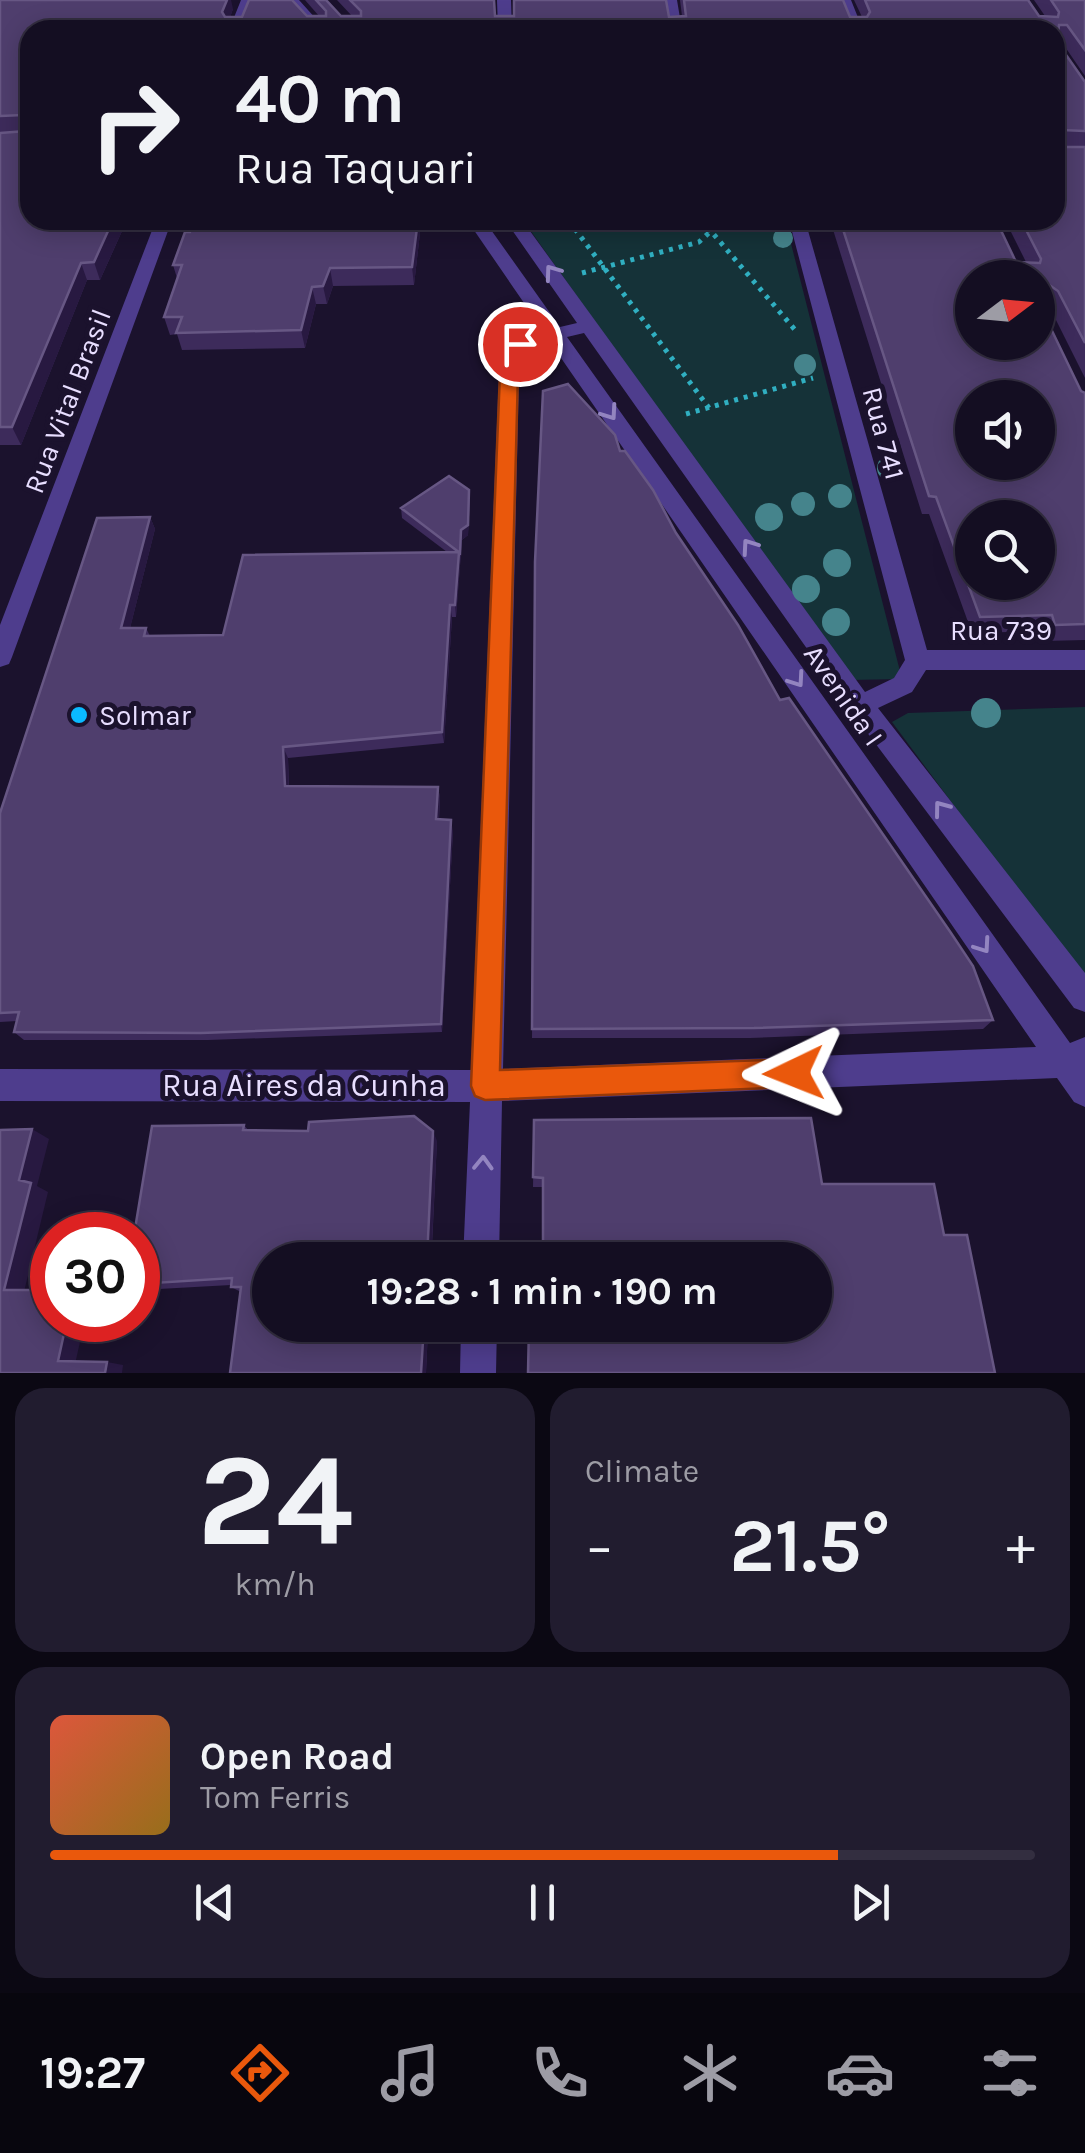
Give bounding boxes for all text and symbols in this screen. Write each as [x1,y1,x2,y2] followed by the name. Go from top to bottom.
[235,58,405,140] text: 40 m
[70,60,200,190] icon: right
[235,142,477,194] text: Rua Taquari
[955,260,1055,360] north arrow
[955,260,1055,600] map controls
[547,265,564,283] one-way arrow
[478,302,563,387] pin
[17,304,118,498] street label: Rua Vital Brasil
[493,317,548,372] icon: arrive
[955,380,1055,480] button: sound
[855,383,912,483] street label: Rua 741
[598,402,616,421] one-way arrow
[955,500,1055,600] button: search
[742,539,761,558] one-way arrow
[950,614,1052,647] street label: Rua 739
[797,638,890,752] street label: Avenida I
[784,668,803,687] one-way arrow
[99,699,192,732] place label: Solmar
[68,704,90,726] marker: Solmar
[935,802,952,820] one-way arrow
[971,935,989,954] one-way arrow
[742,1021,846,1125] position arrow
[162,1067,446,1104] street label: Rua Aires da Cunha
[473,1154,494,1170] one-way arrow
[30,1212,160,1342] speed limit sign: 30
[366,1269,718,1314] text: 19:28 · 1 min · 190 m
[197,1425,353,1577] text: 24
[585,1453,699,1490] text: Climate
[729,1502,891,1590] text: 21.5°
[585,1514,614,1578] text: −
[1006,1514,1035,1578] text: +
[234,1566,316,1603] text: km/h
[200,1734,394,1779] text: Open Road
[200,1779,350,1816] text: Tom Ferris
[187,1875,242,1930] icon: previous
[515,1875,570,1930] icon: pause
[843,1875,898,1930] icon: next
[225,2038,295,2108] icon: directions
[375,2038,445,2108] icon: music
[525,2038,595,2108] icon: phone
[675,2038,745,2108] icon: climate
[825,2038,895,2108] icon: car
[975,2038,1045,2108] icon: filters
[40,2047,145,2099] text: 19:27

